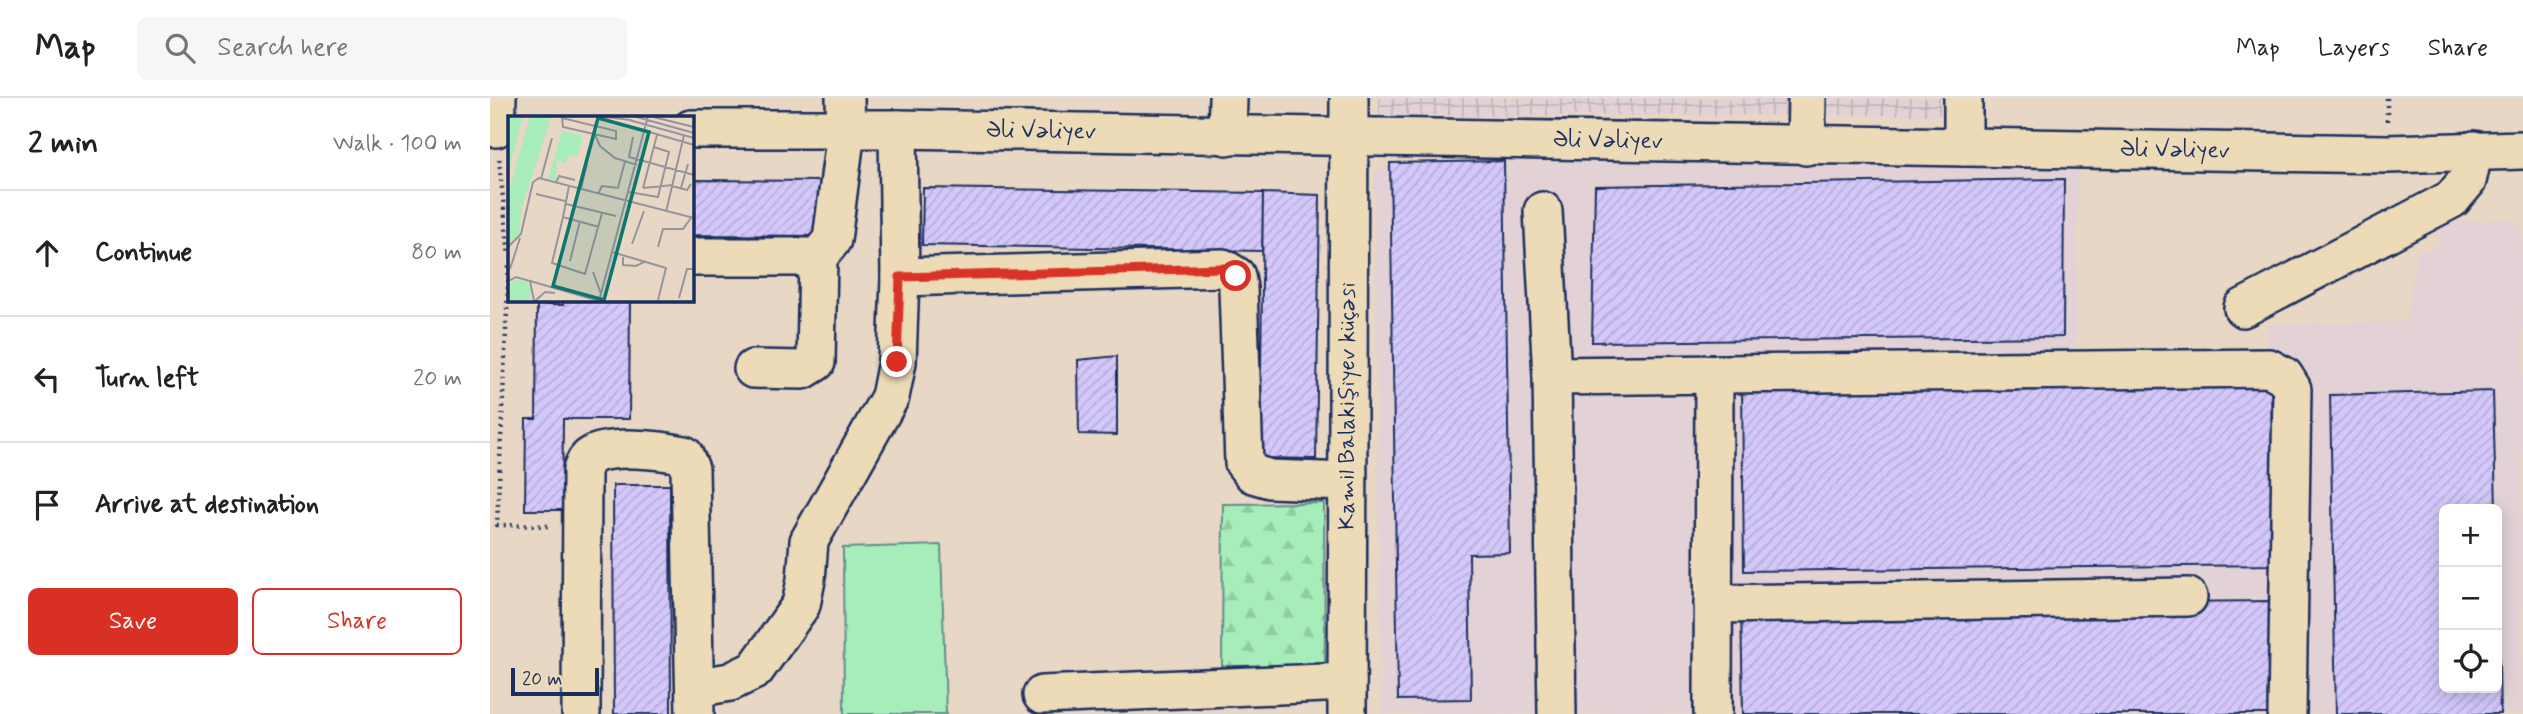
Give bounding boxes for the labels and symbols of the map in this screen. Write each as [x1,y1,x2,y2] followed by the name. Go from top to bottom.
[986,115,1096,147] street label: Əli Vəliyev
[508,116,693,301] inset map
[1553,125,1663,157] street label: Əli Vəliyev
[2120,135,2230,166] street label: Əli Vəliyev
[1220,260,1251,291] route start
[1333,282,1363,530] street label: Kamil Balakişiyev küçəsi
[881,346,912,377] route end
[511,665,598,697] scale bar

